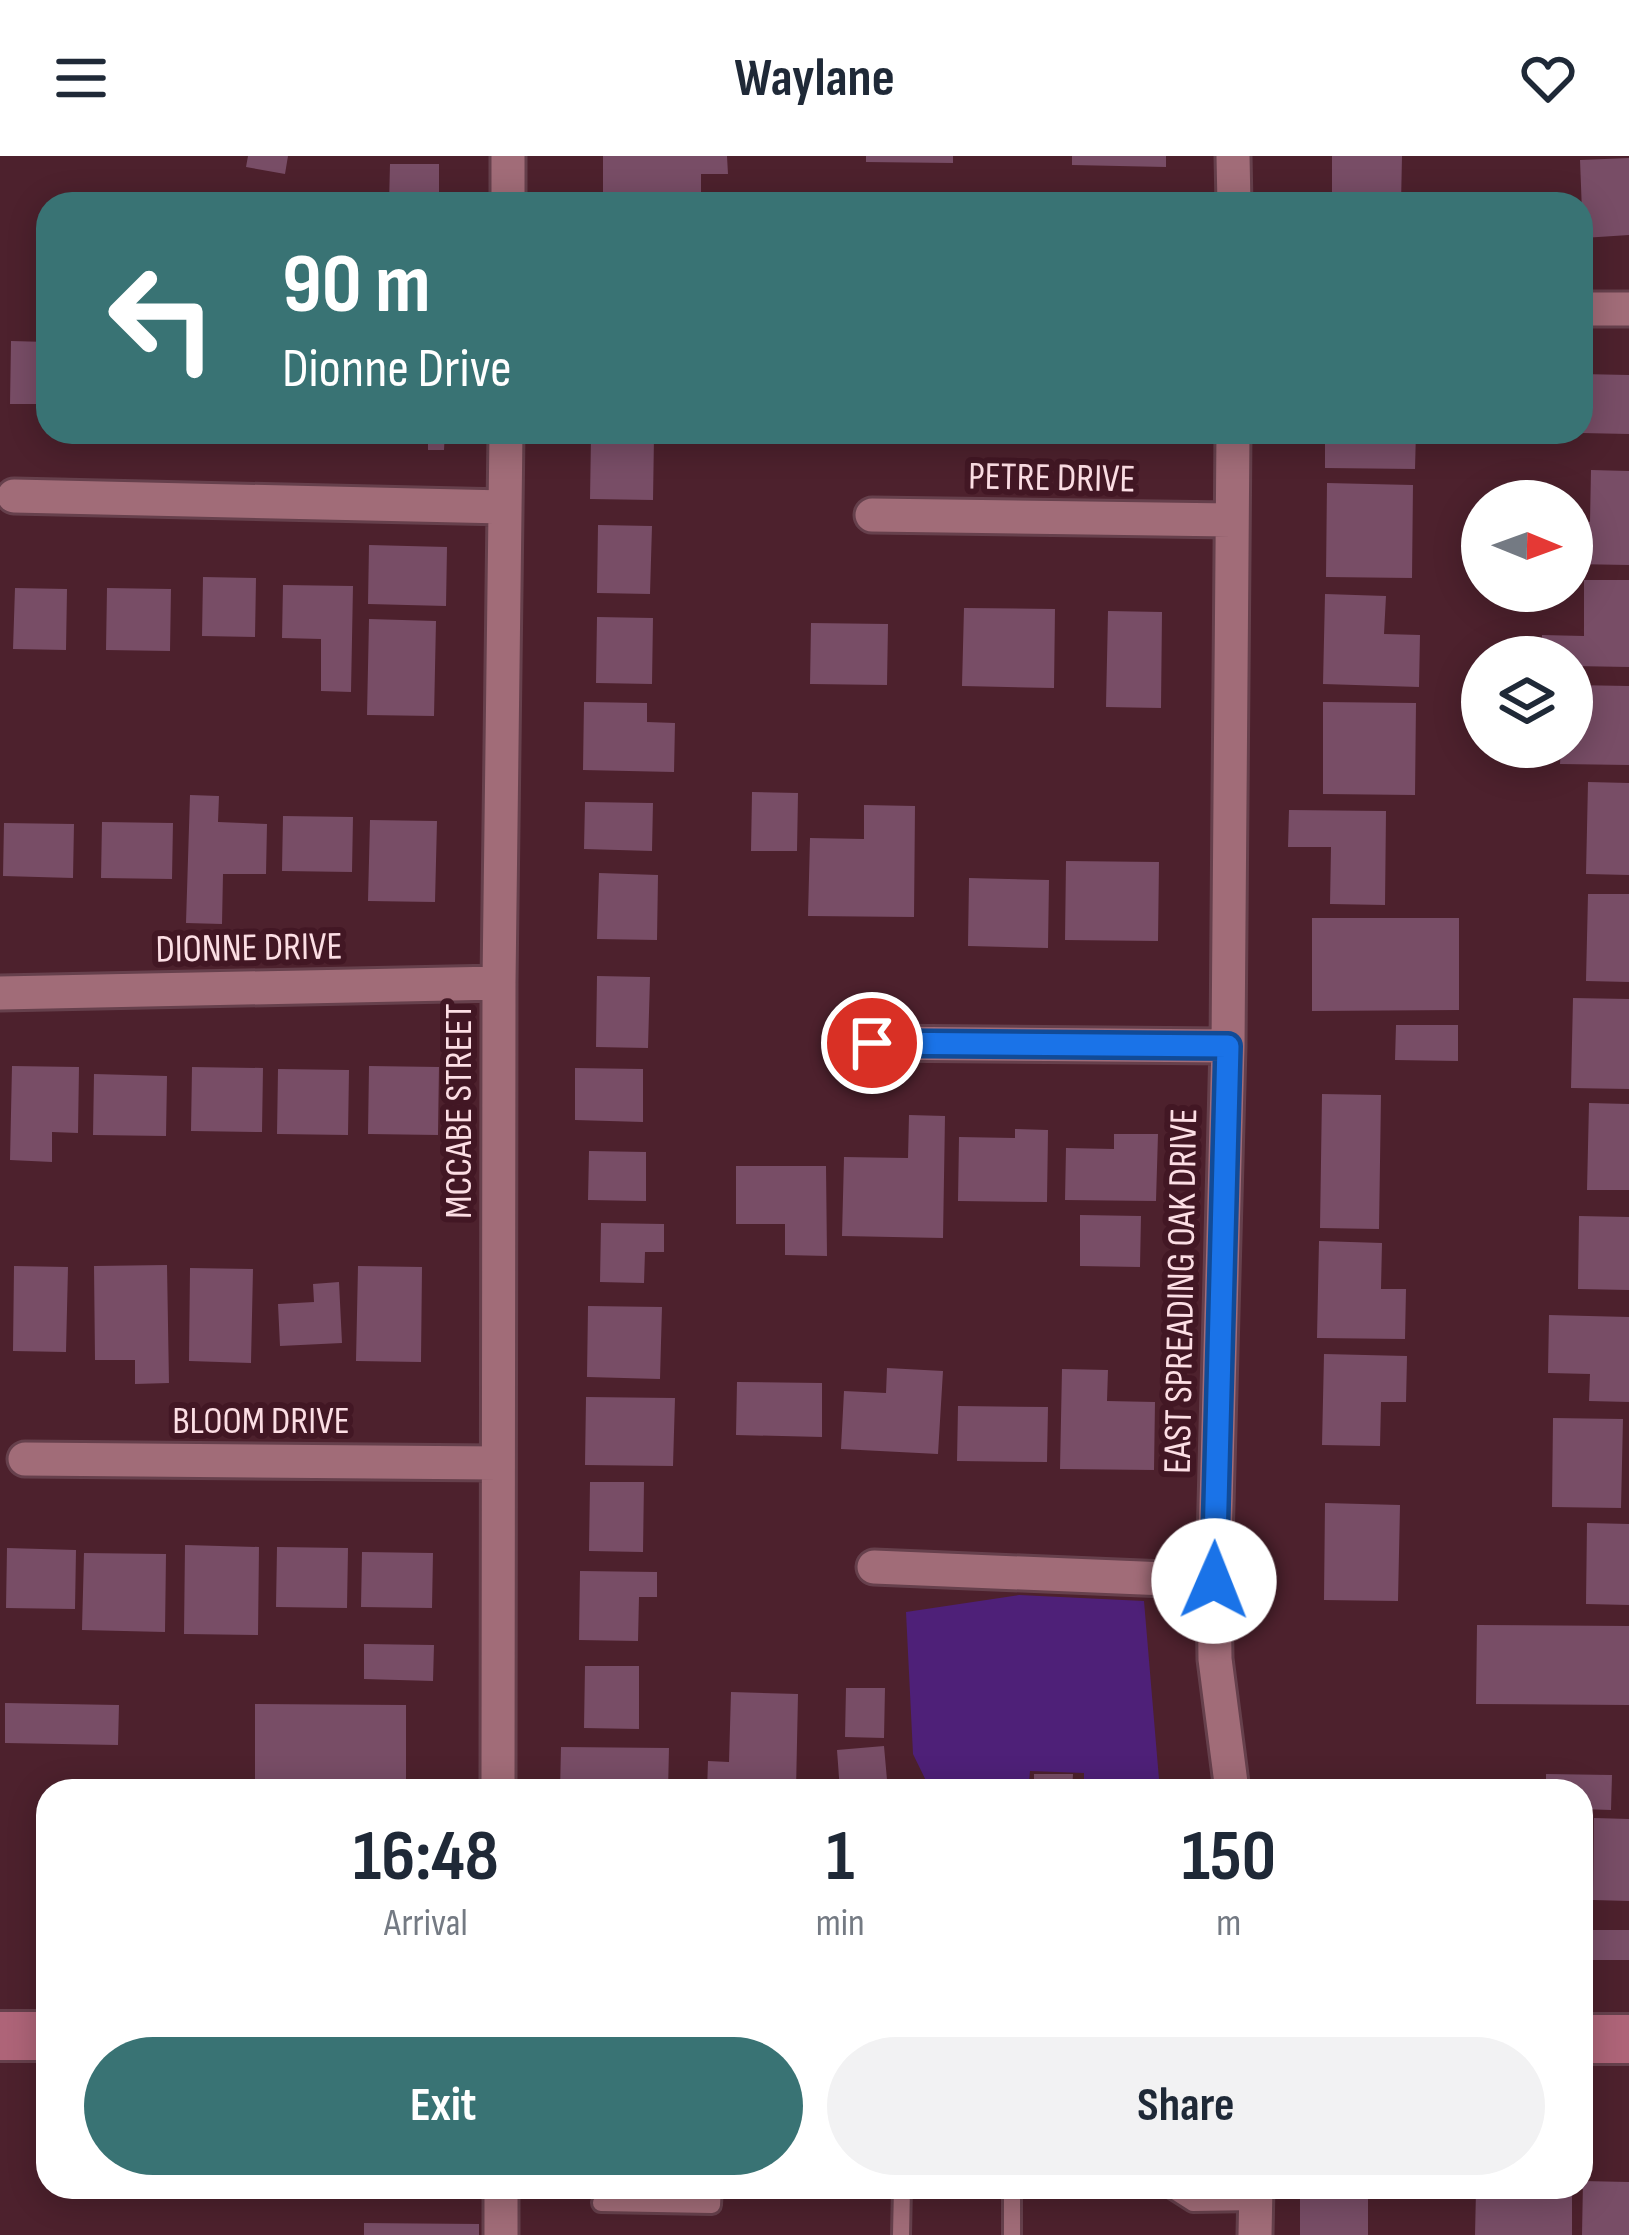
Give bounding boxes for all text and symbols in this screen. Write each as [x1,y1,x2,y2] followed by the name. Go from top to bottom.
[48,45,114,111] icon: menu
[1515,45,1581,111] icon: heart
[734,46,895,111] text: Waylane
[282,235,431,336] text: 90 m
[84,240,240,396] icon: left
[282,337,512,402] text: Dionne Drive
[968,454,1136,503] street label: PETRE DRIVE
[1461,480,1593,612] north arrow
[1461,480,1593,768] map controls
[1461,636,1593,768] button: layers
[155,923,343,974] street label: DIONNE DRIVE
[821,992,923,1094] pin
[436,1003,483,1219] street label: MCCABE STREET
[839,1010,905,1076] icon: arrive
[1155,1108,1208,1474] street label: EAST SPREADING OAK DRIVE
[172,1398,350,1445] street label: BLOOM DRIVE
[1151,1518,1277,1644] position arrow
[353,1814,499,1901] text: 16:48
[826,1814,854,1901] text: 1
[1182,1814,1276,1901] text: 150
[384,1900,468,1947] text: Arrival
[816,1900,865,1947] text: min
[1216,1900,1241,1947] text: m
[84,2037,803,2175] button: Exit
[827,2037,1545,2175] button: Share

